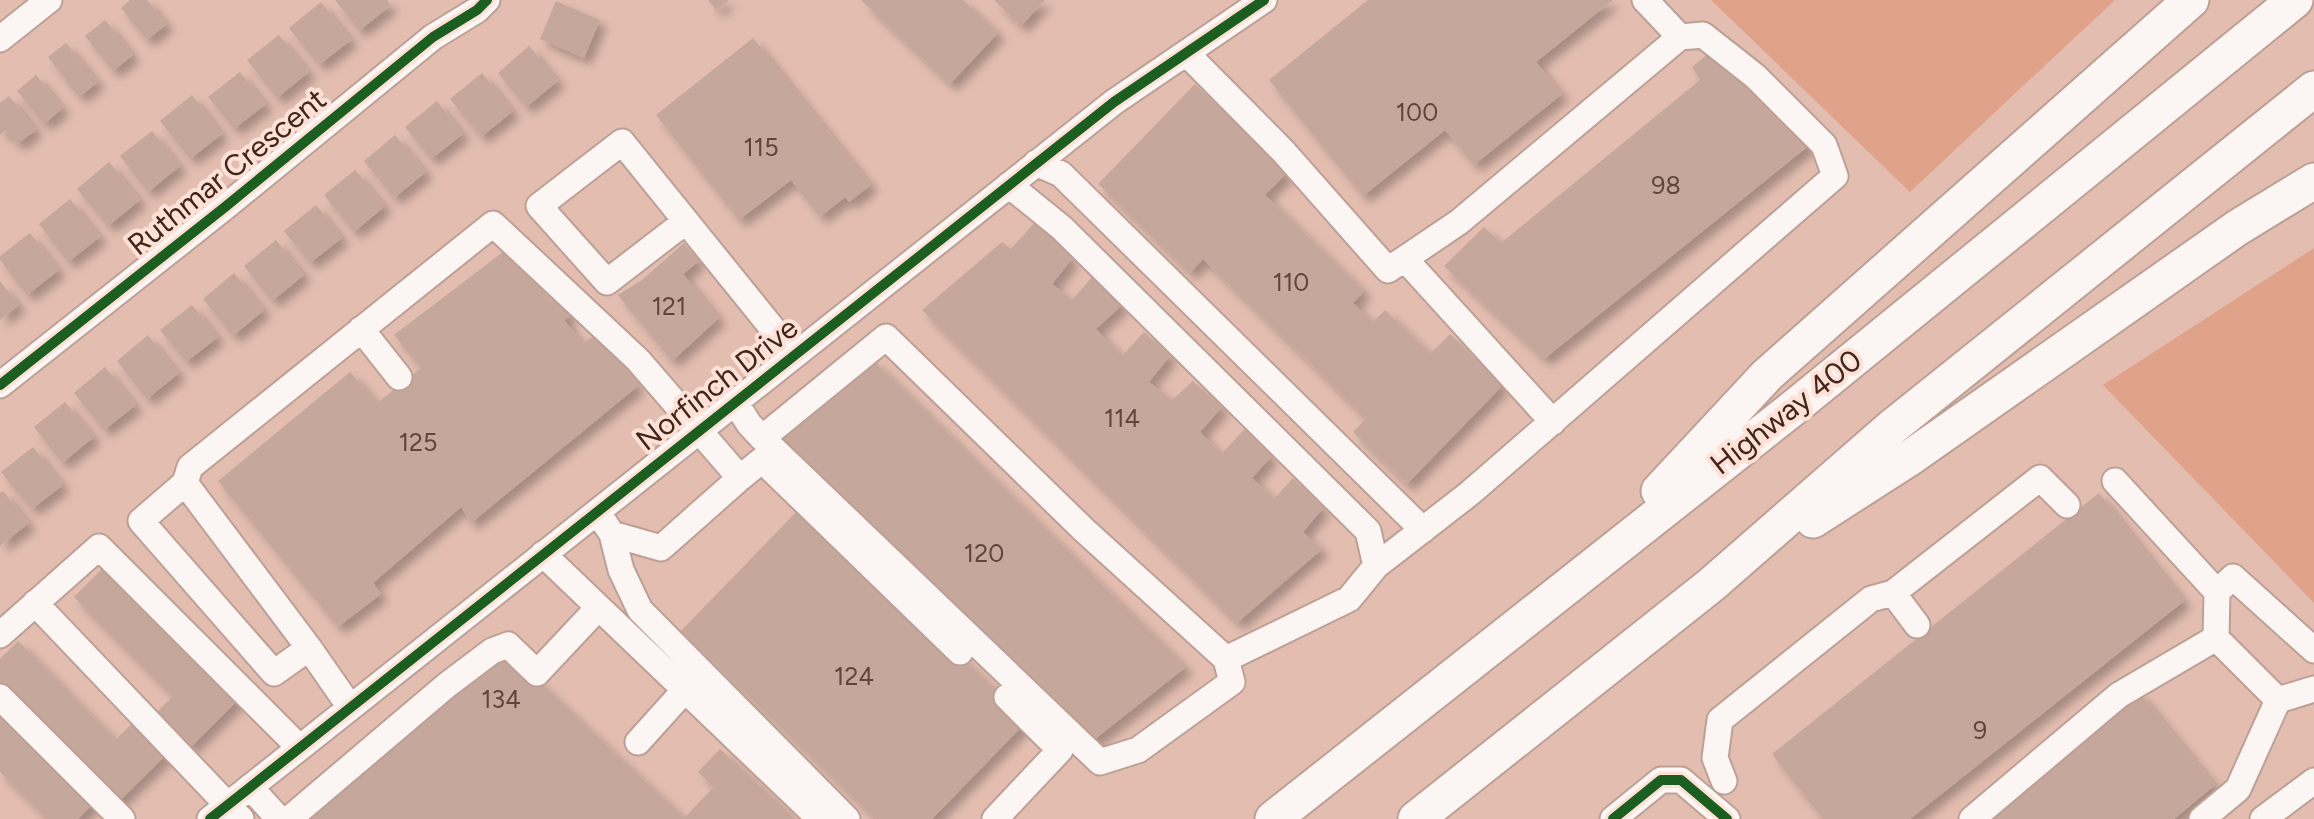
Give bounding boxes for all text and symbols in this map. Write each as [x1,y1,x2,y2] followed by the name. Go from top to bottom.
[120,80,333,263] street label: Ruthmar Crescent
[1396,97,1438,127] house number: 100
[743,132,779,162] house number: 115
[1651,170,1681,200] house number: 98
[1273,267,1309,297] house number: 110
[652,291,686,321] house number: 121
[628,309,805,458] street label: Norfinch Drive
[1703,341,1869,482] street label: Highway 400
[1104,403,1140,433] house number: 114
[399,427,437,457] house number: 125
[964,538,1004,568] house number: 120
[834,661,874,691] house number: 124
[481,684,521,714] house number: 134
[1973,715,1987,745] house number: 9

